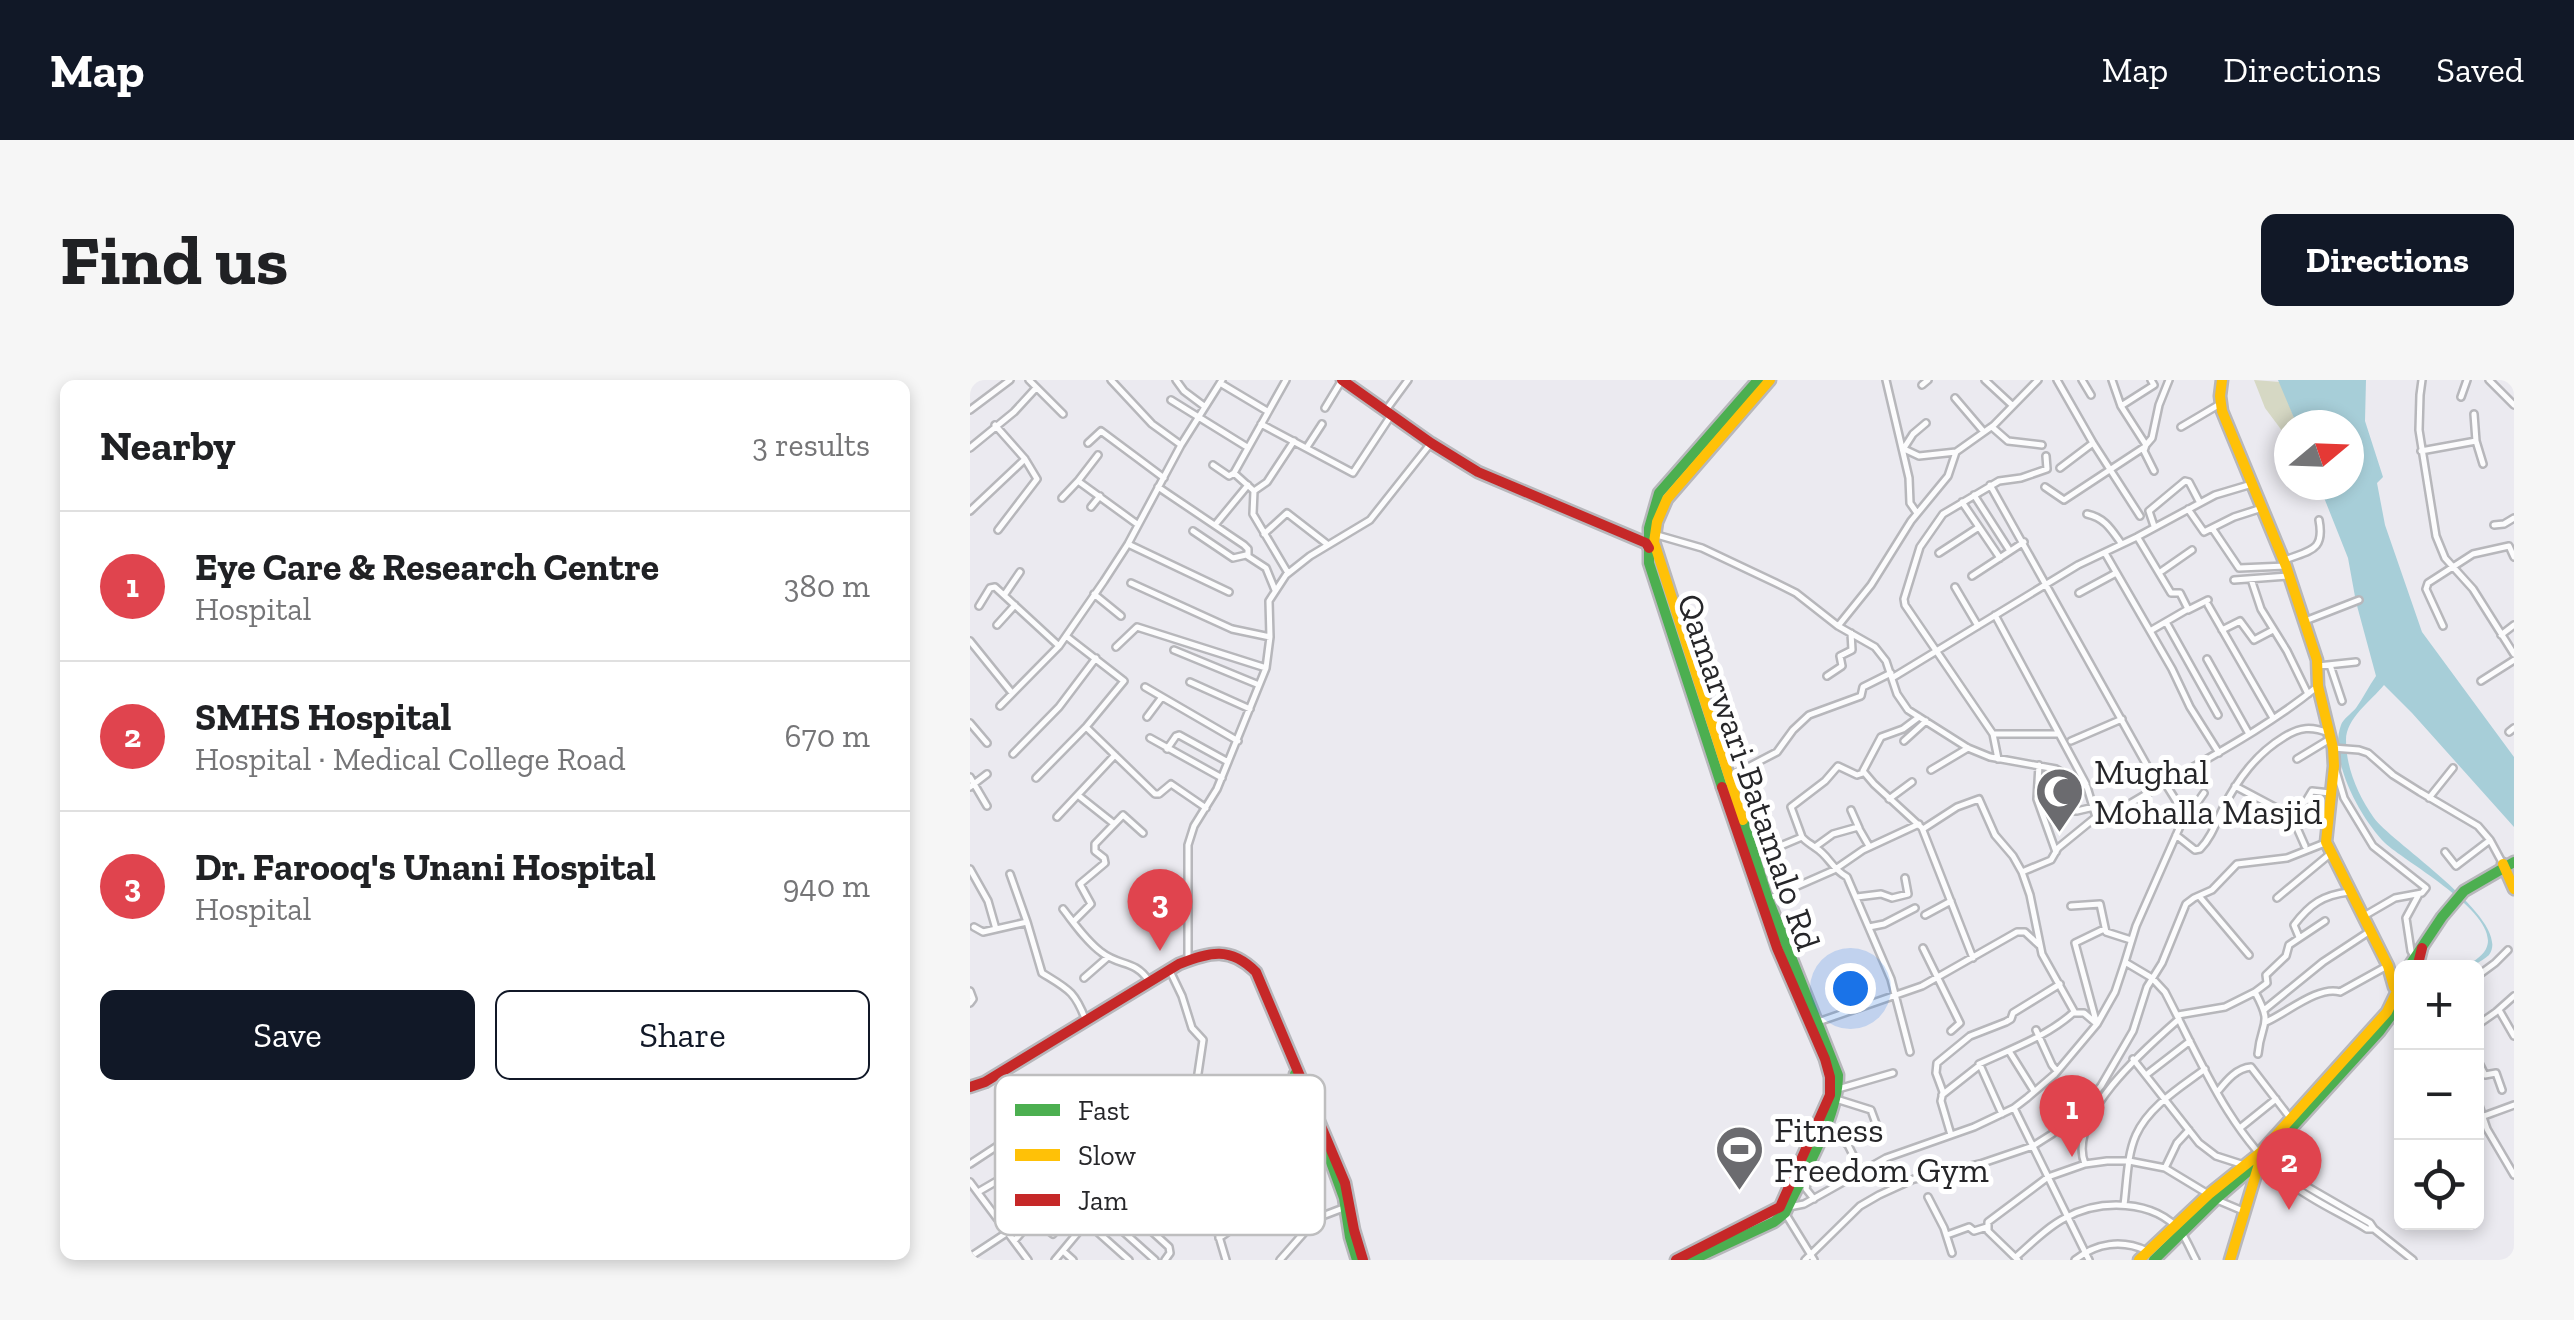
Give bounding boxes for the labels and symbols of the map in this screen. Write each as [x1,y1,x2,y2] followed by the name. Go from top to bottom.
[2274,410,2364,500] north arrow
[1668,588,1830,956] street label: Qamarwari-Batamalo Rd
[2094,751,2323,833] place label: Mughal Mohalla Masjid
[2033,766,2085,834] mosque icon: Mughal Mohalla Masjid
[1128,868,1192,951] pin: 3
[1825,963,1876,1014] your location
[2040,1074,2104,1157] pin: 1
[995,1075,1325,1235] legend
[1078,1094,1130,1127] text: Fast
[1774,1109,1989,1191] place label: Fitness Freedom Gym
[1713,1124,1765,1192] sports icon: Fitness Freedom Gym
[2256,1128,2322,1210] pin: 2
[1078,1139,1136,1172] text: Slow
[1078,1184,1128,1217] text: Jam

